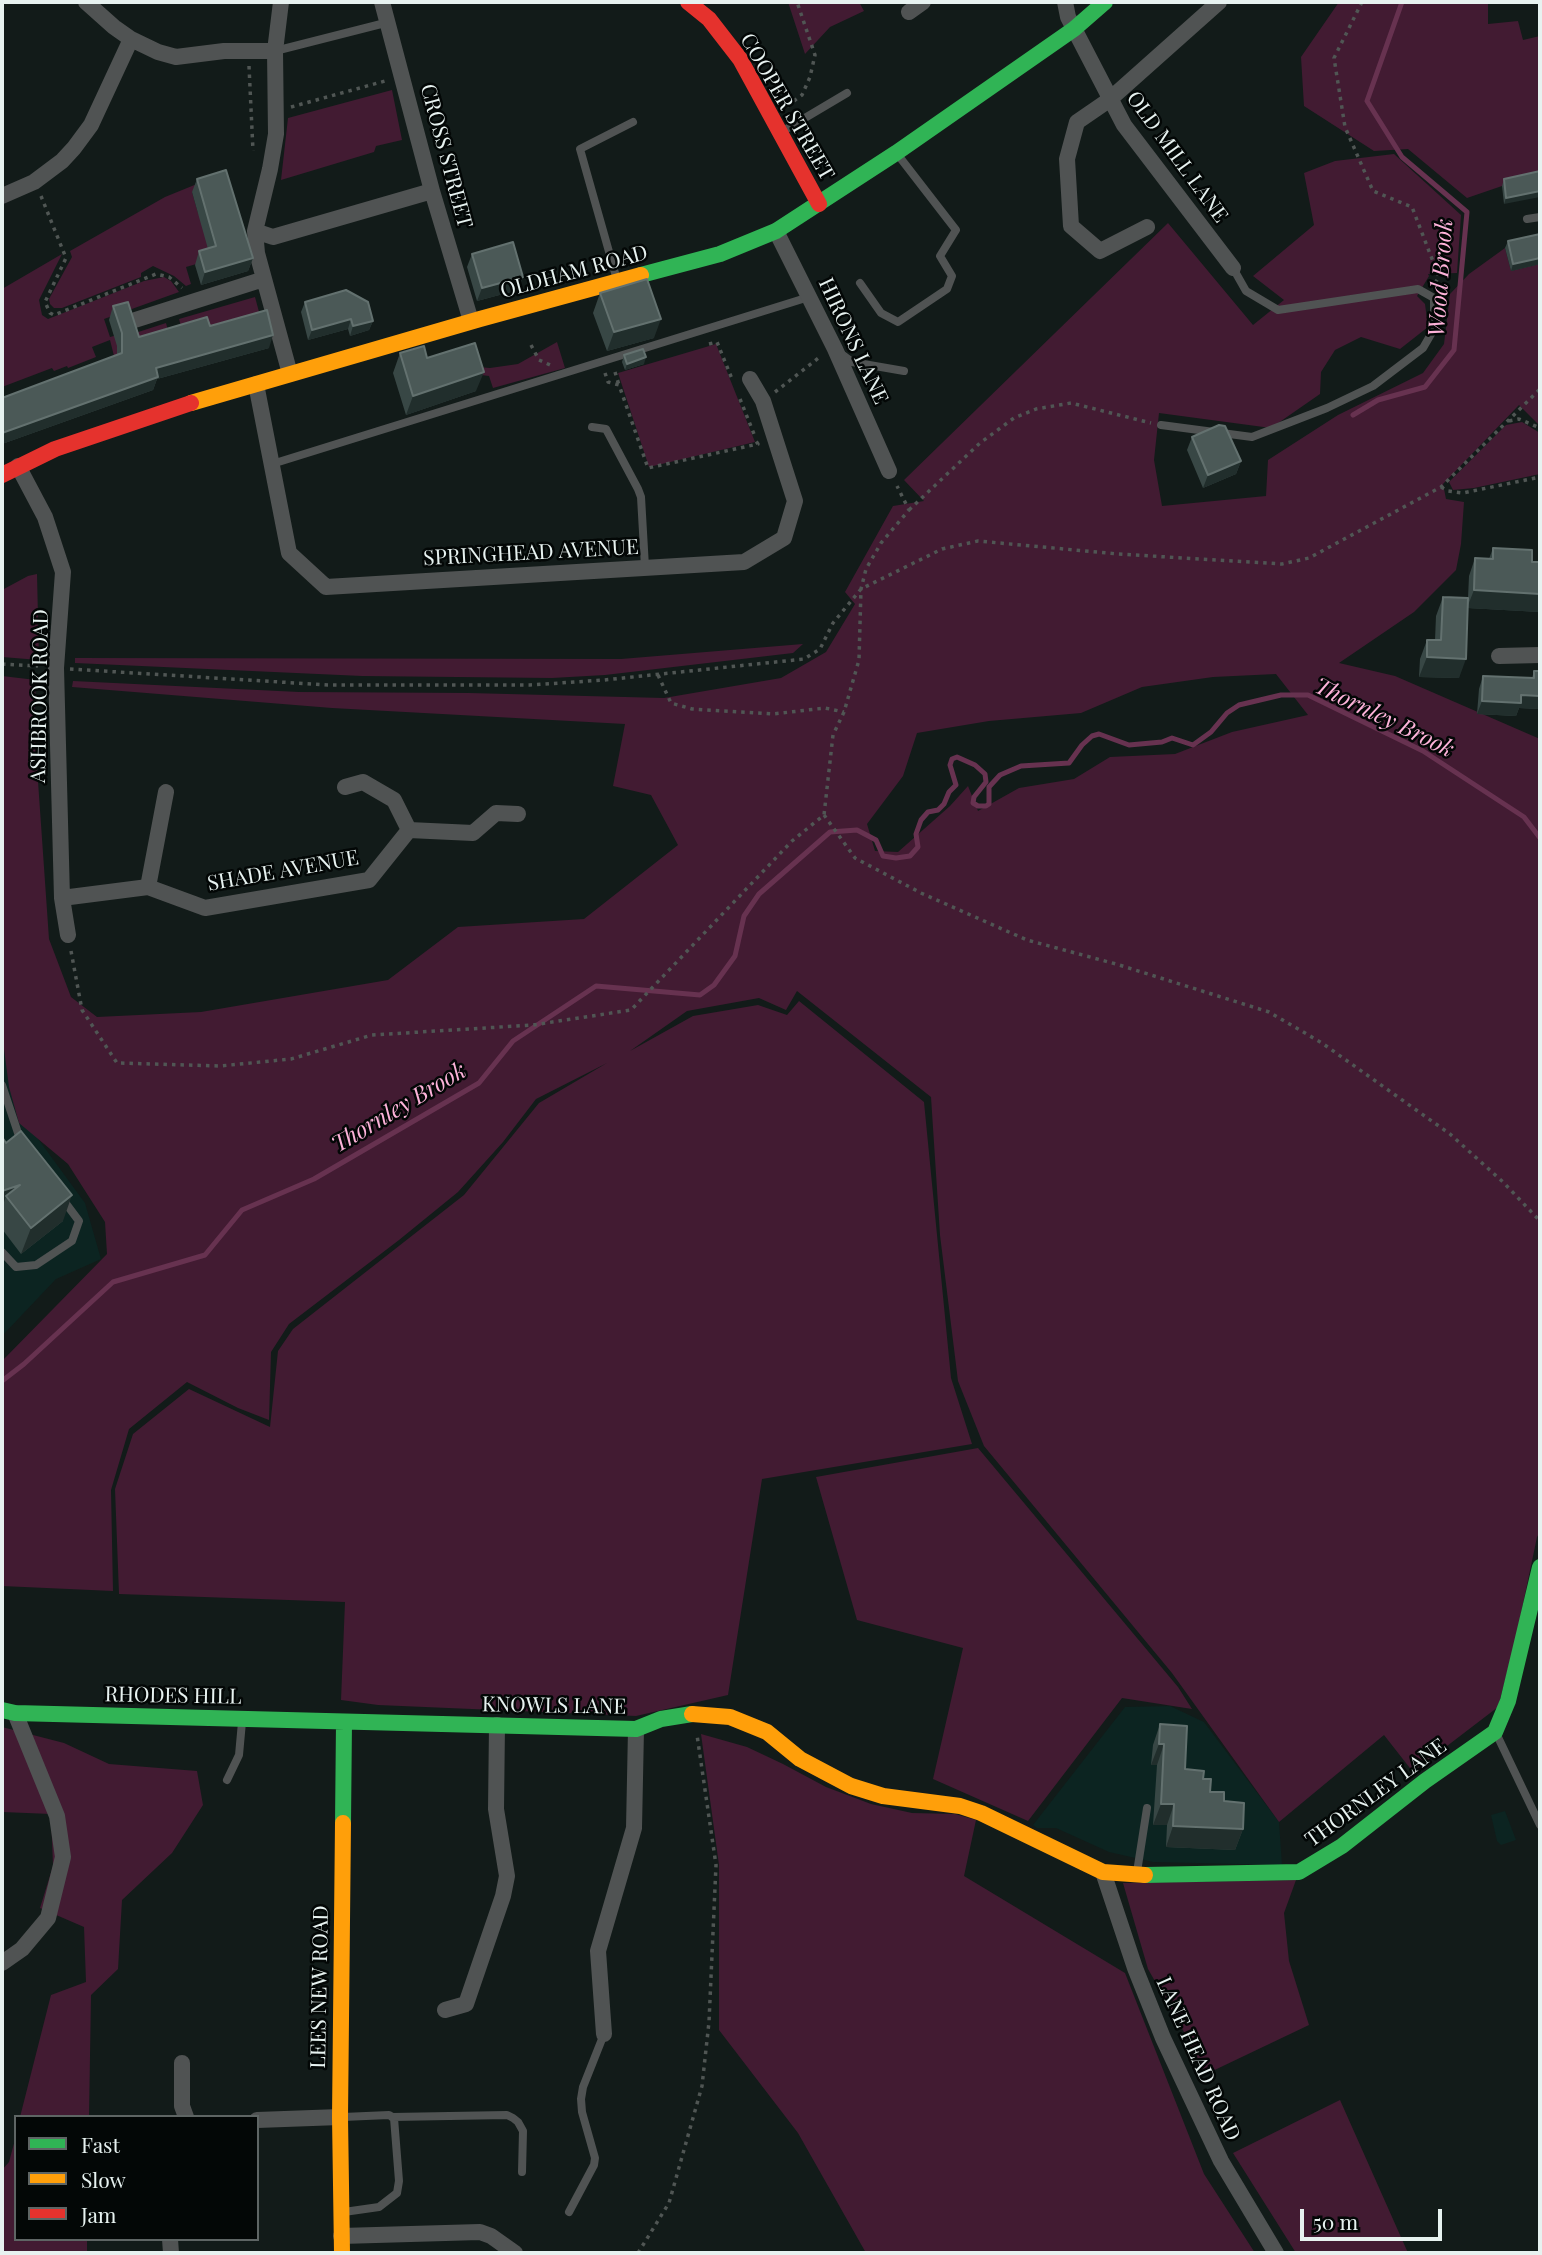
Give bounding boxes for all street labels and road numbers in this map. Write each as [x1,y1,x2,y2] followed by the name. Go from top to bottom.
[735,29,839,185] street label: COOPER STREET
[415,81,477,231] street label: CROSS STREET
[1121,86,1233,228] street label: OLD MILL LANE
[497,240,651,304] street label: OLDHAM ROAD
[813,274,893,408] street label: HIRONS LANE
[423,535,639,571] street label: SPRINGHEAD AVENUE
[26,609,54,783] street label: ASHBROOK ROAD
[205,845,361,897] street label: SHADE AVENUE
[104,1682,242,1710] street label: RHODES HILL
[482,1692,626,1720] street label: KNOWLS LANE
[1301,1733,1451,1853] street label: THORNLEY LANE
[306,1905,334,2069] street label: LEES NEW ROAD
[1151,1973,1245,2145] street label: LANE HEAD ROAD

